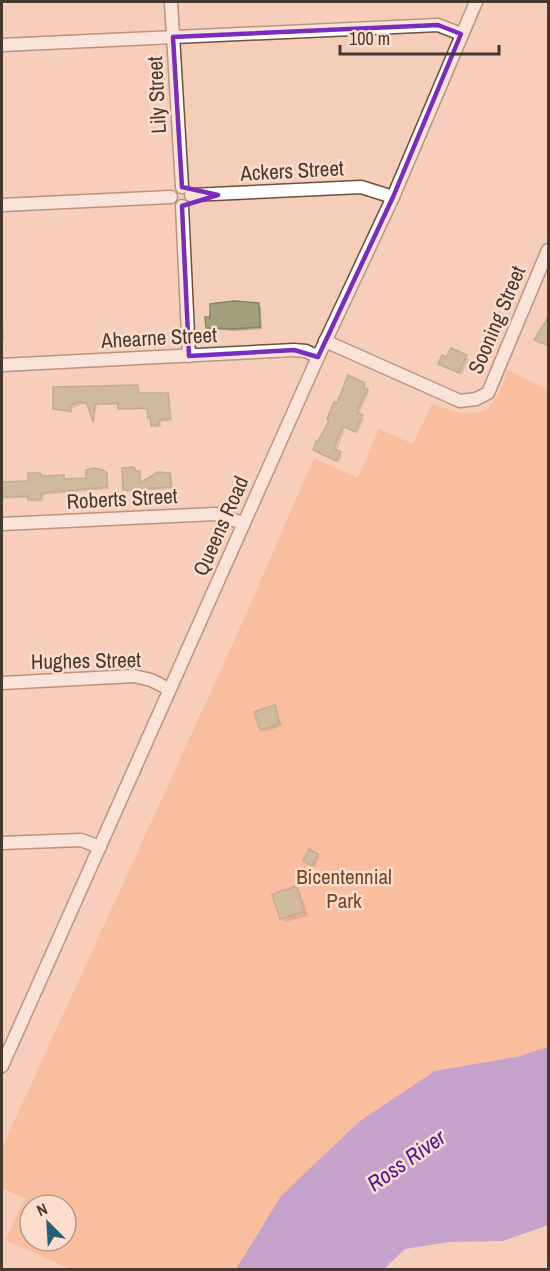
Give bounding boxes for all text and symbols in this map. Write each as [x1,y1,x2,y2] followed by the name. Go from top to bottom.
[340,18,499,56] scale bar
[349,26,390,51] text: 100 m
[140,55,173,135] street label: Lily Street
[239,153,345,188] street label: Ackers Street
[461,261,532,378] street label: Sooning Street
[99,320,218,355] street label: Ahearne Street
[186,471,255,580] street label: Queens Road
[66,481,178,516] street label: Roberts Street
[31,645,141,676] street label: Hughes Street
[296,862,392,915] park label: Bicentennial Park
[361,1122,452,1198] water label: Ross River
[18,1193,78,1253] north arrow
[33,1197,51,1221] text: N

